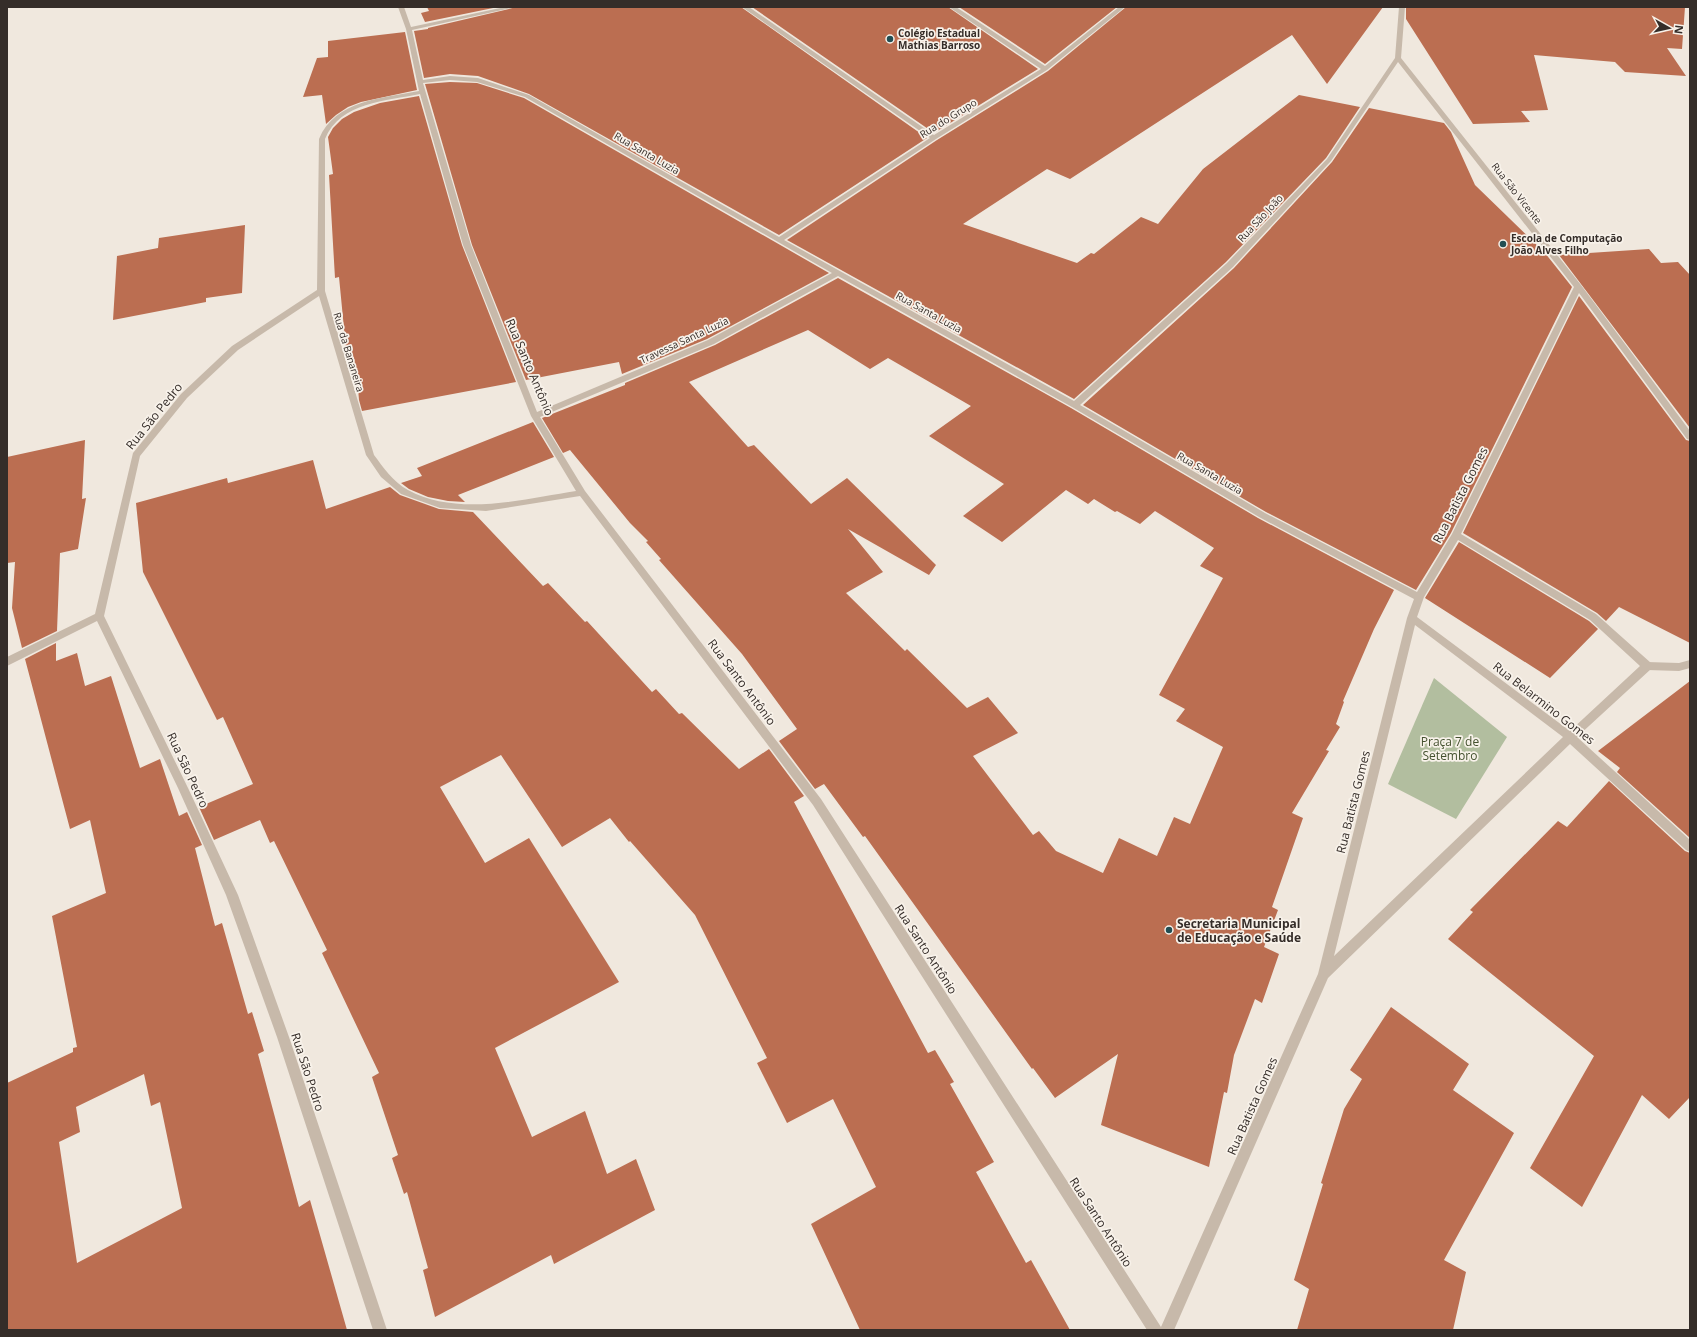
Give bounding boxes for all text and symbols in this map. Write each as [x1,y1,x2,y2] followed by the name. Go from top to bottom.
[1649,8,1689,48] north arrow
[1671,24,1687,35] text: N
[898,26,980,52] place label: Colégio Estadual Mathias Barroso
[885,34,895,44] marker: Colégio Estadual Mathias Barroso
[917,95,979,141] street label: Rua do Grupo
[612,129,682,177] street label: Rua Santa Luzia
[1489,159,1546,227] street label: Rua São Vicente
[1234,191,1286,245] street label: Rua São João
[1510,231,1622,257] place label: Escola de Computação João Alves Filho
[1498,239,1508,249] marker: Escola de Computação João Alves Filho
[893,288,965,336] street label: Rua Santa Luzia
[330,311,368,393] street label: Rua da Bananeira
[637,313,731,367] street label: Travessa Santa Luzia
[502,316,558,418] street label: Rua Santo Antônio
[122,379,186,453] street label: Rua São Pedro
[1428,444,1492,546] street label: Rua Batista Gomes
[1175,449,1245,497] street label: Rua Santa Luzia
[704,635,780,729] street label: Rua Santo Antônio
[1490,658,1599,748] street label: Rua Belarmino Gomes
[163,729,213,811] street label: Rua São Pedro
[1421,733,1479,764] park label: Praça 7 de Setembro
[1332,748,1374,855] street label: Rua Batista Gomes
[891,901,961,997] street label: Rua Santo Antônio
[1177,915,1301,946] place label: Secretaria Municipal de Educação e Saúde
[1164,925,1174,935] marker: Secretaria Municipal de Educação e Saúde
[287,1031,329,1113] street label: Rua São Pedro
[1223,1054,1281,1158] street label: Rua Batista Gomes
[1066,1174,1136,1270] street label: Rua Santo Antônio

